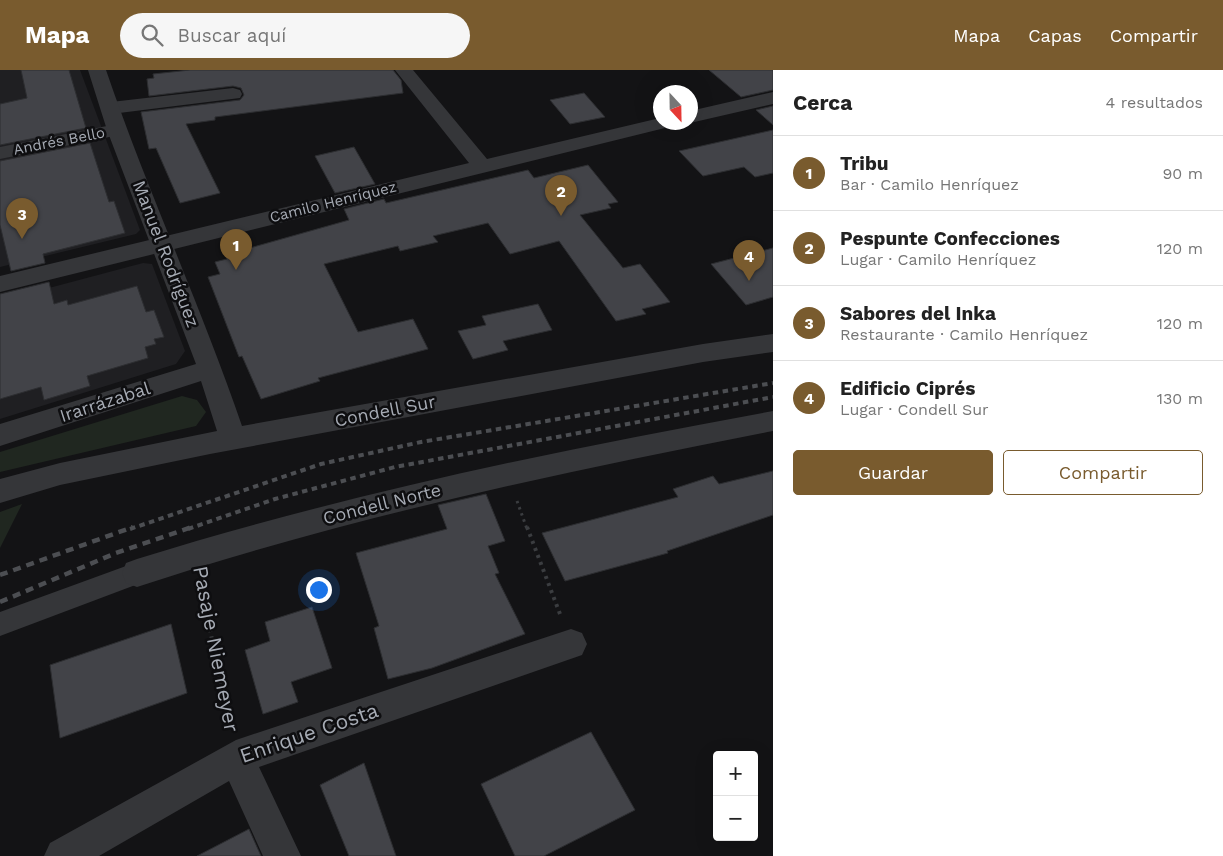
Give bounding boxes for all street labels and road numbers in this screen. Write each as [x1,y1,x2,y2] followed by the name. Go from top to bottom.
[12,123,106,159] street label: Andrés Bello
[129,177,204,330] street label: Manuel Rodríguez
[268,178,398,226] street label: Camilo Henríquez
[57,377,153,426] street label: Irarrázabal
[333,390,437,431] street label: Condell Sur
[321,479,443,528] street label: Condell Norte
[188,564,245,735] street label: Pasaje Niemeyer
[236,697,381,768] street label: Enrique Costa

